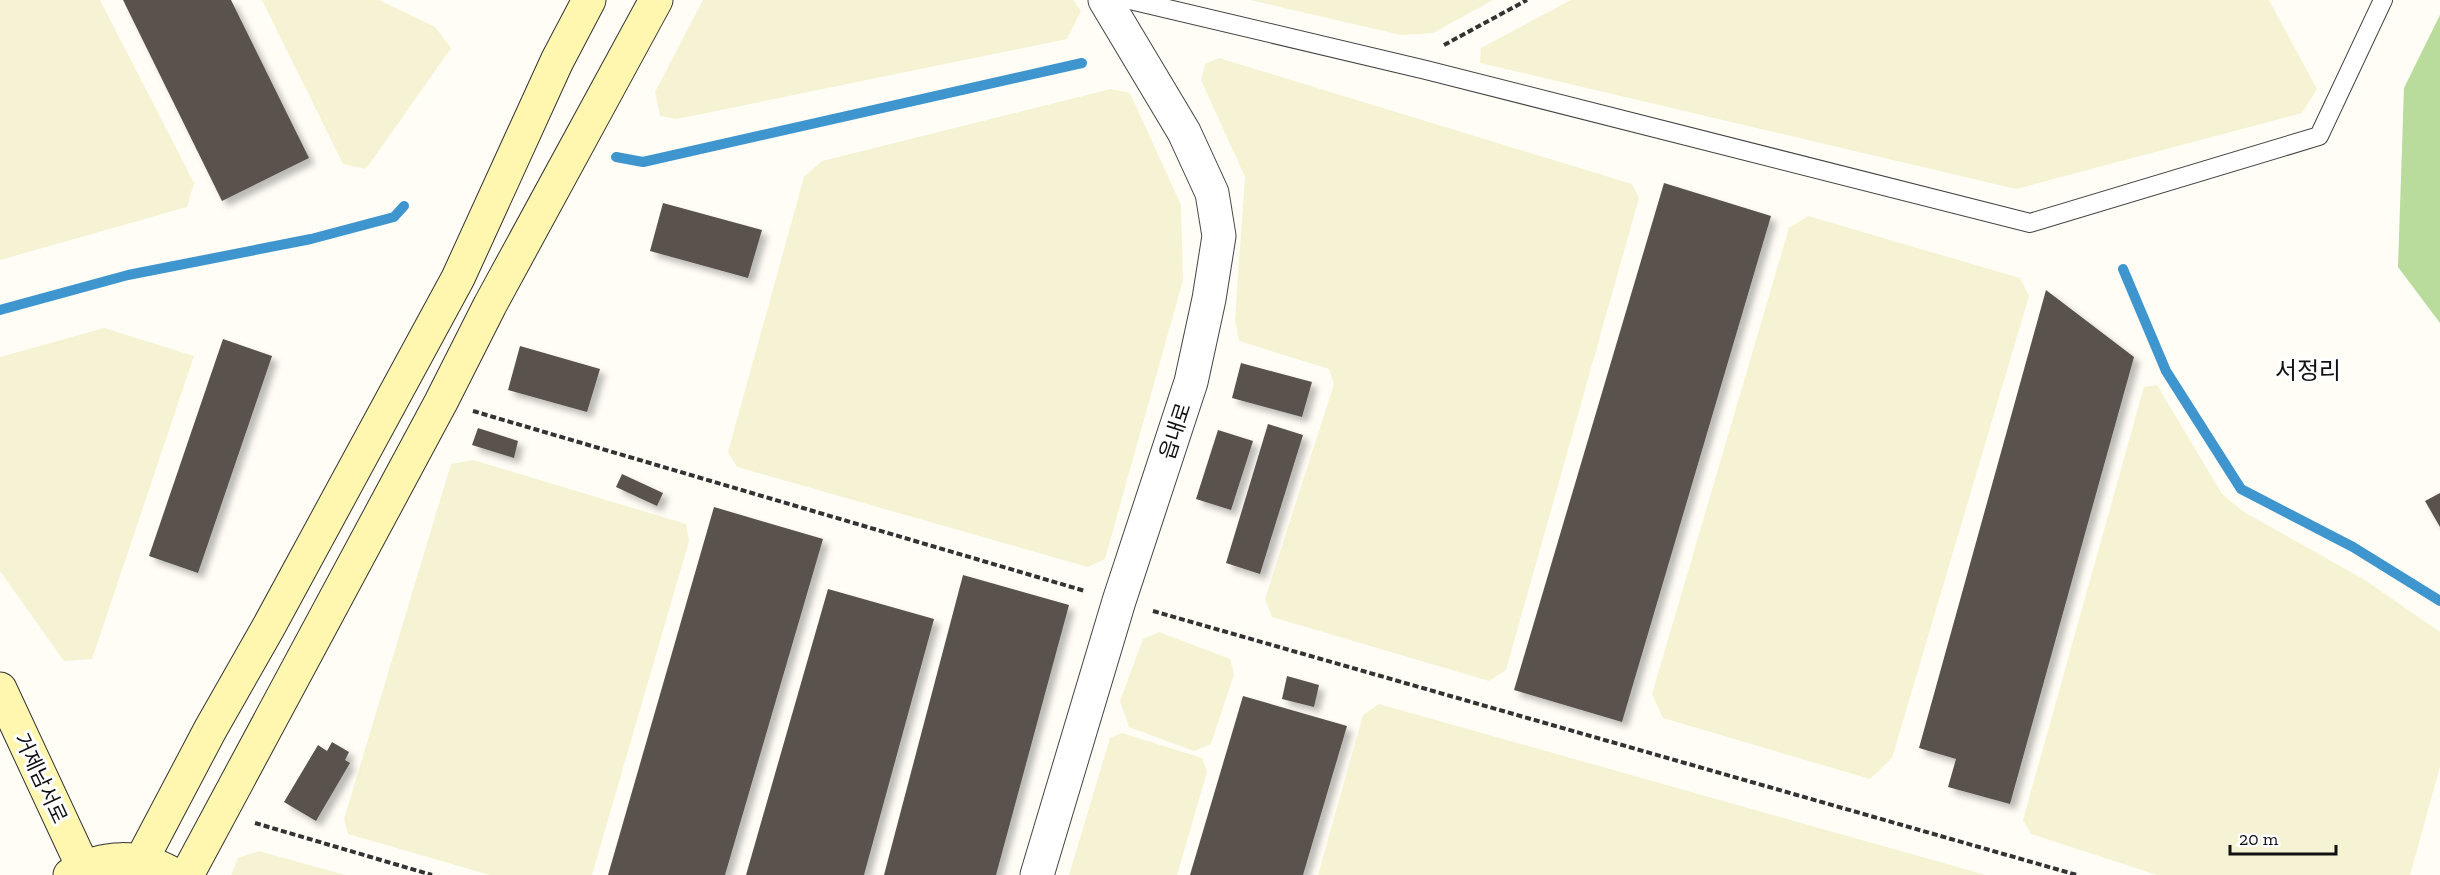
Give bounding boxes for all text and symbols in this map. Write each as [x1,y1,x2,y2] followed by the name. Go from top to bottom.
[2275,356,2341,385] district label: 서정리
[1154,400,1196,462] street label: 읍내로
[9,729,73,827] street label: 거제남서로
[2230,818,2336,856] scale bar
[2239,828,2279,850] text: 20 m

